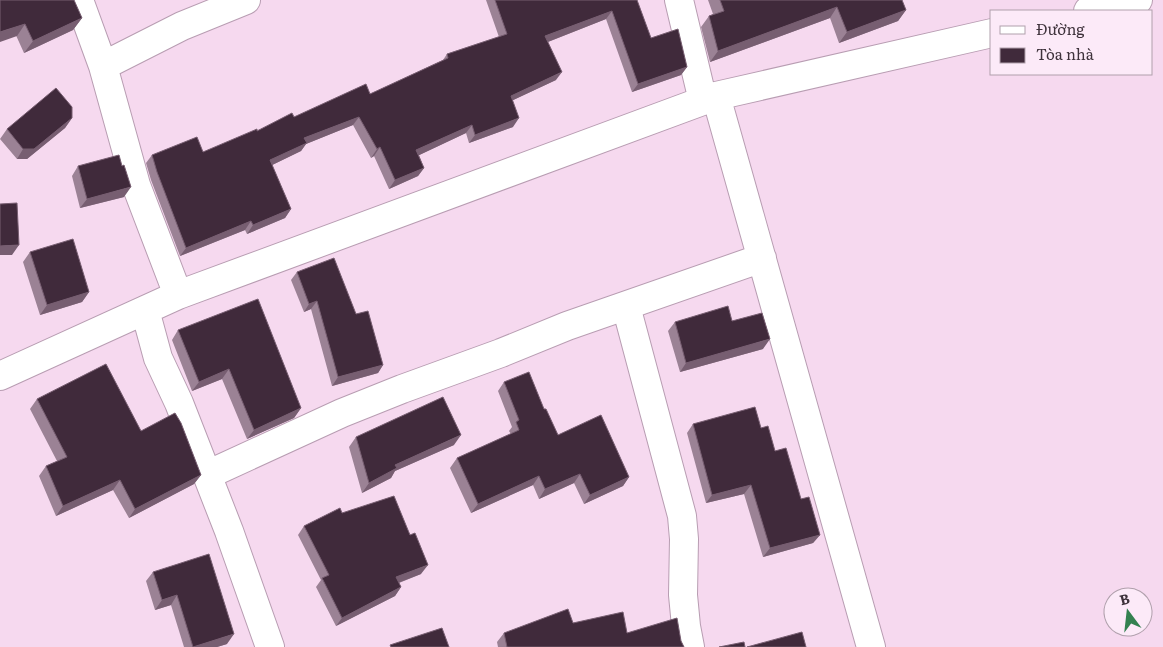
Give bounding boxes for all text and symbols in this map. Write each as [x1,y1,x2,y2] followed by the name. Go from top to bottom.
[990,10,1153,75] legend
[1036,17,1085,40] text: Đường
[1036,42,1095,65] text: Tòa nhà
[1103,587,1153,637] north arrow
[1117,587,1132,609] text: B

